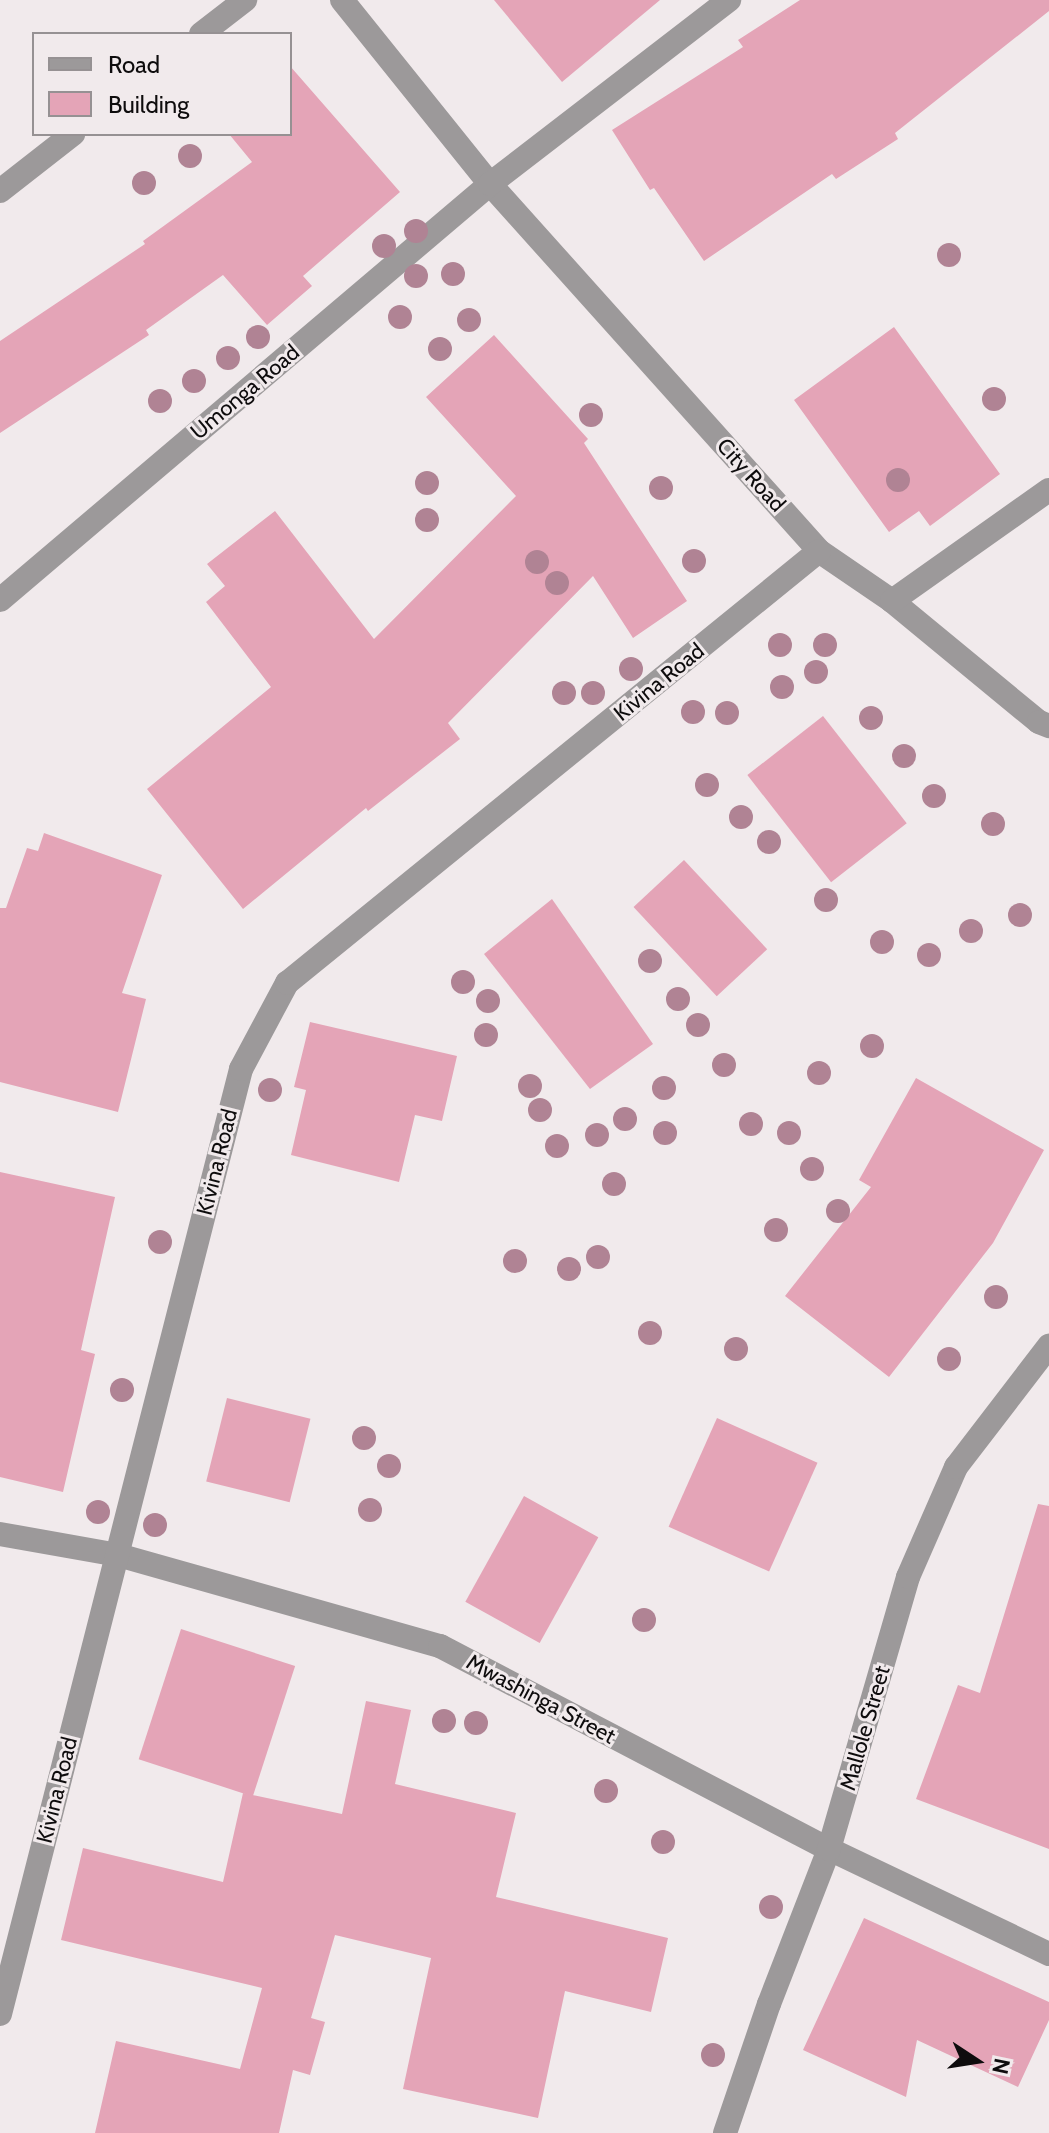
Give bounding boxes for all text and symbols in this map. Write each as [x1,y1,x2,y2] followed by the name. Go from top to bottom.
[32,32,292,136] legend
[108,50,160,79] text: Road
[108,90,189,119] text: Building
[185,339,305,445] street label: Umonga Road
[711,433,791,517] street label: City Road
[608,638,710,726] street label: Kivina Road
[191,1106,243,1218] street label: Kivina Road
[462,1649,620,1749] street label: Mwashinga Street
[835,1663,895,1793] street label: Mallole Street
[31,1734,83,1846] street label: Kivina Road
[937,2021,1017,2101] north arrow
[986,2056,1016,2077] text: N

